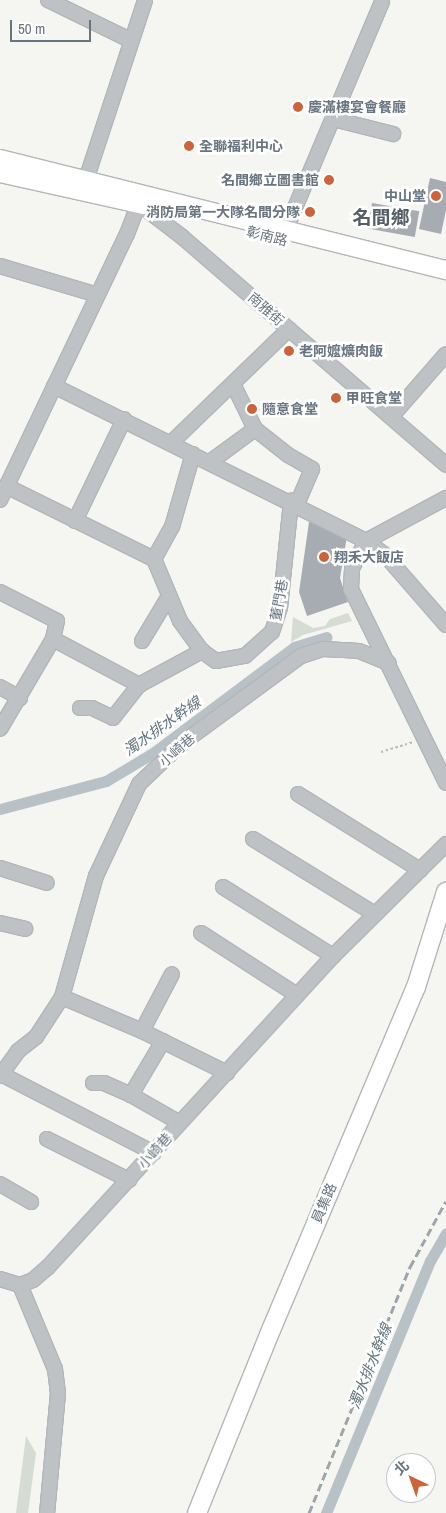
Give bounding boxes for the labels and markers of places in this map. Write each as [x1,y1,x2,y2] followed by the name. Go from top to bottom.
[308,99,406,115] place label: 慶滿樓宴會餐廳
[292,101,304,113] marker: 慶滿樓宴會餐廳
[199,138,283,154] place label: 全聯福利中心
[183,140,195,152] marker: 全聯福利中心
[221,172,319,188] place label: 名間鄉立圖書館
[323,174,335,186] marker: 名間鄉立圖書館
[384,188,426,204] place label: 中山堂
[430,190,442,202] marker: 中山堂
[146,204,300,220] place label: 消防局第一大隊名間分隊
[304,206,316,218] marker: 消防局第一大隊名間分隊
[299,343,383,359] place label: 老阿嬤爌肉飯
[283,345,295,357] marker: 老阿嬤爌肉飯
[346,390,402,406] place label: 甲旺食堂
[330,392,342,404] marker: 甲旺食堂
[262,401,318,417] place label: 隨意食堂
[246,403,258,415] marker: 隨意食堂
[334,549,404,565] place label: 翔禾大飯店
[318,551,330,563] marker: 翔禾大飯店

